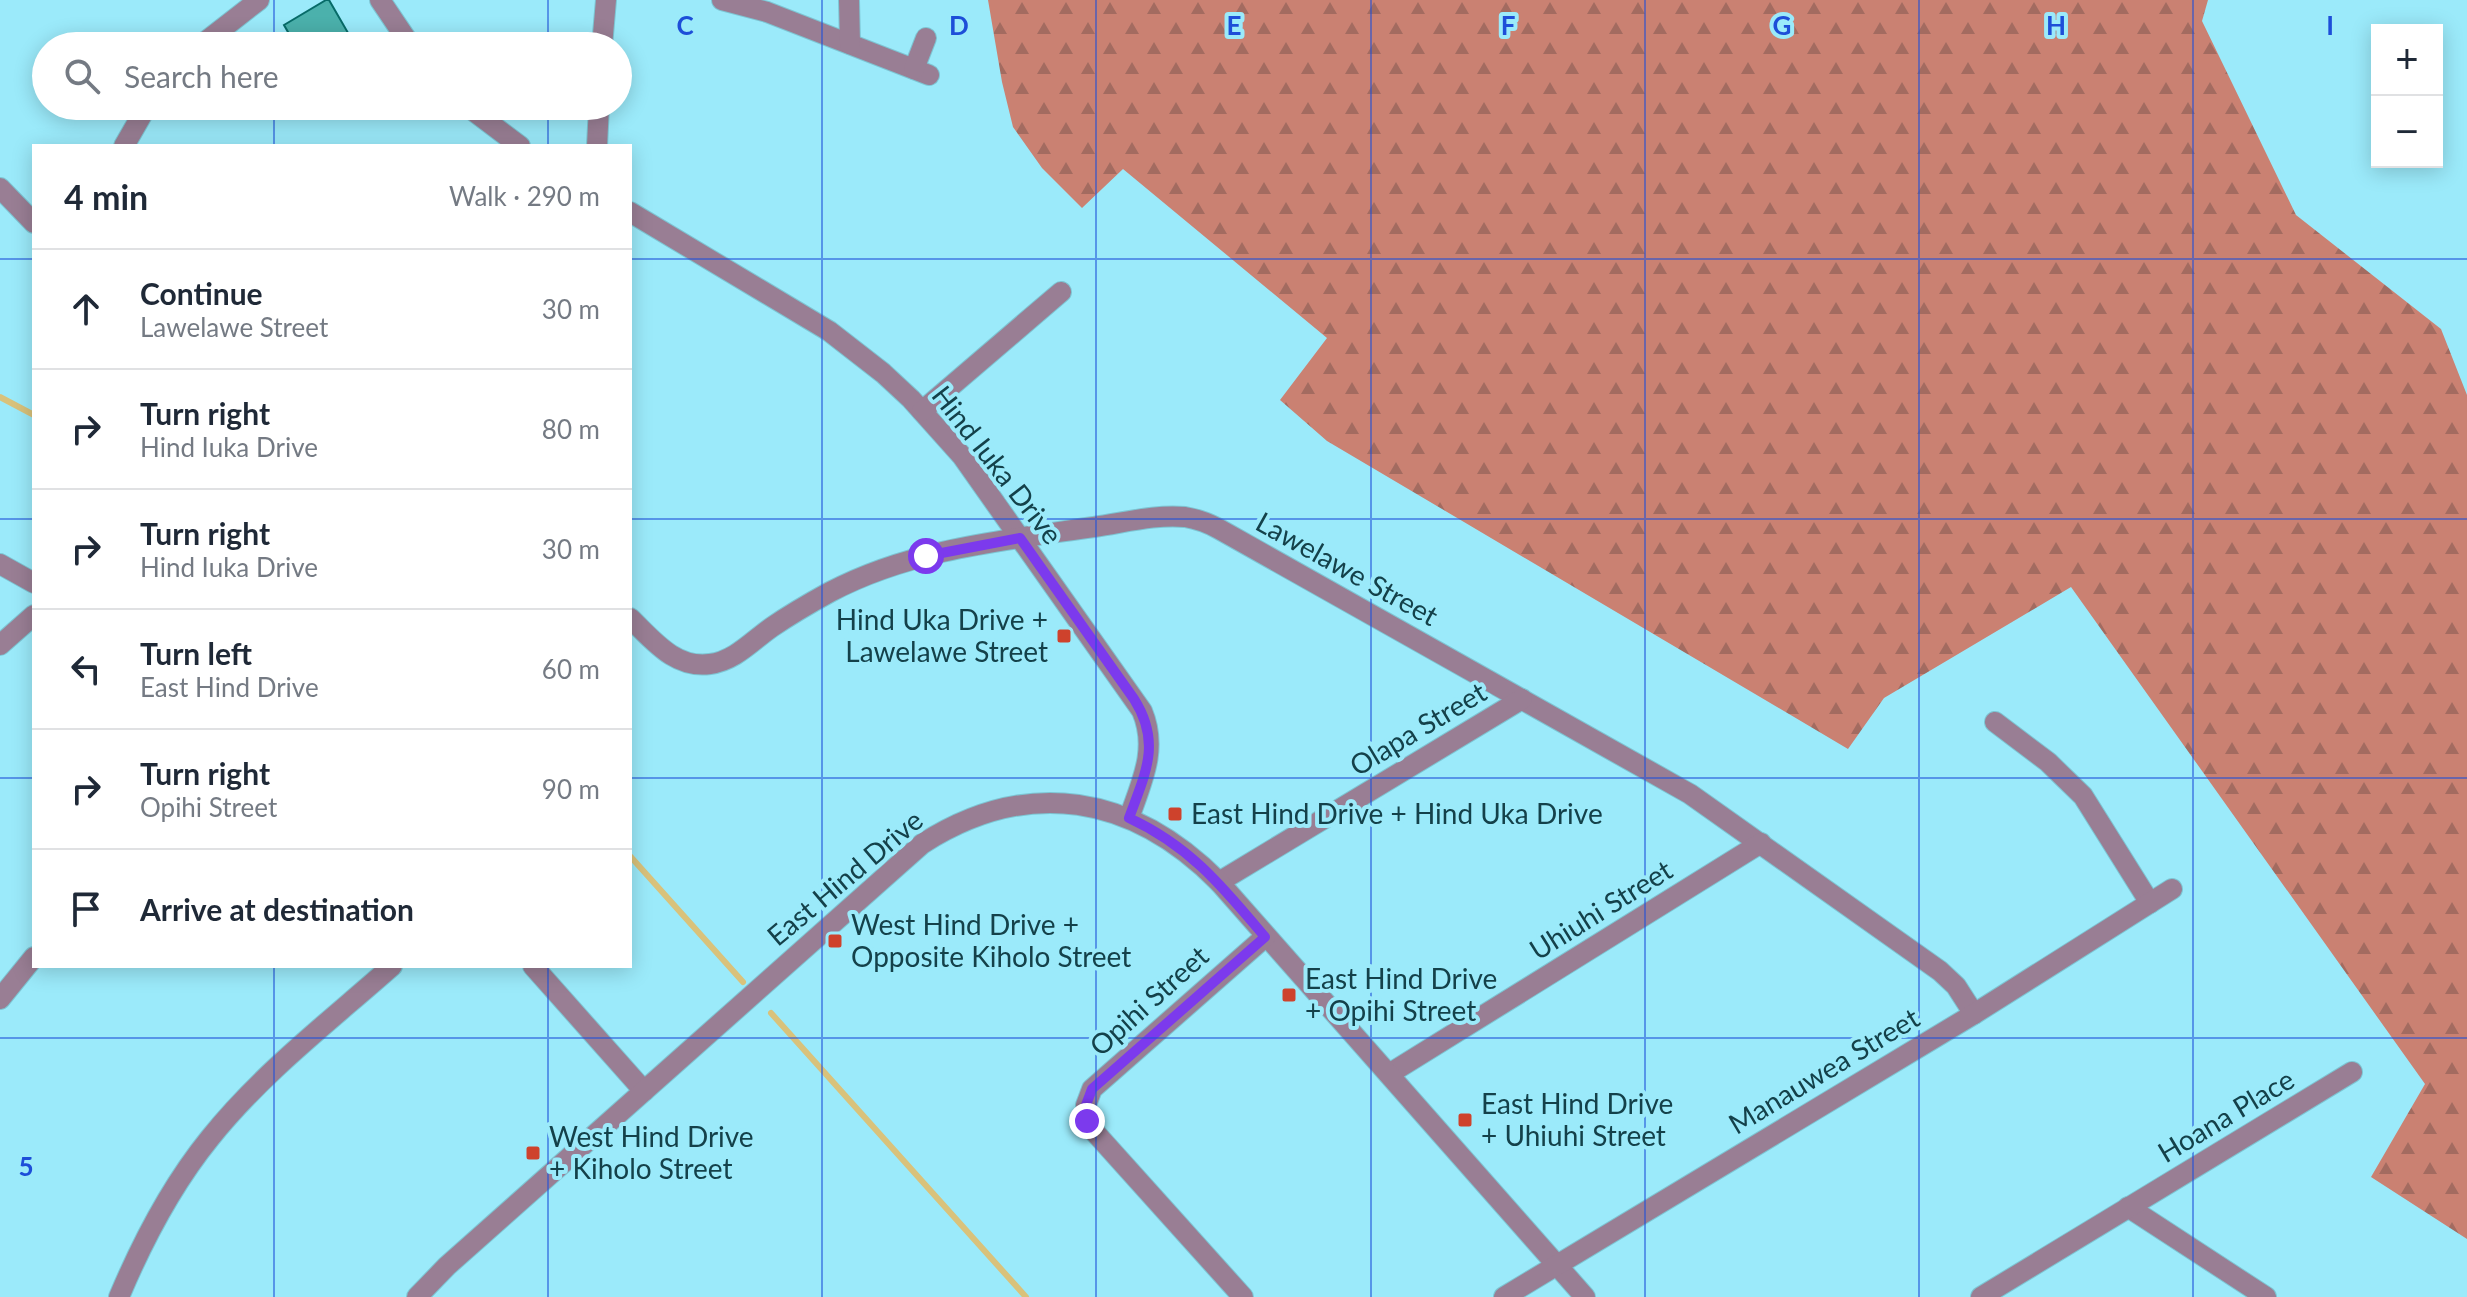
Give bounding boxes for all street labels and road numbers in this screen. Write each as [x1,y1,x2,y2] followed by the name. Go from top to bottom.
[925,378,1070,550] street label: Hind Iuka Drive
[1251,504,1444,632] street label: Lawelawe Street
[1343,674,1492,782] street label: Olapa Street
[760,802,929,952] street label: East Hind Drive
[1523,852,1678,966] street label: Uhiuhi Street
[1082,938,1215,1062] street label: Opihi Street
[1722,1000,1925,1140] street label: Manauwea Street
[2151,1061,2300,1169] street label: Hoana Place

